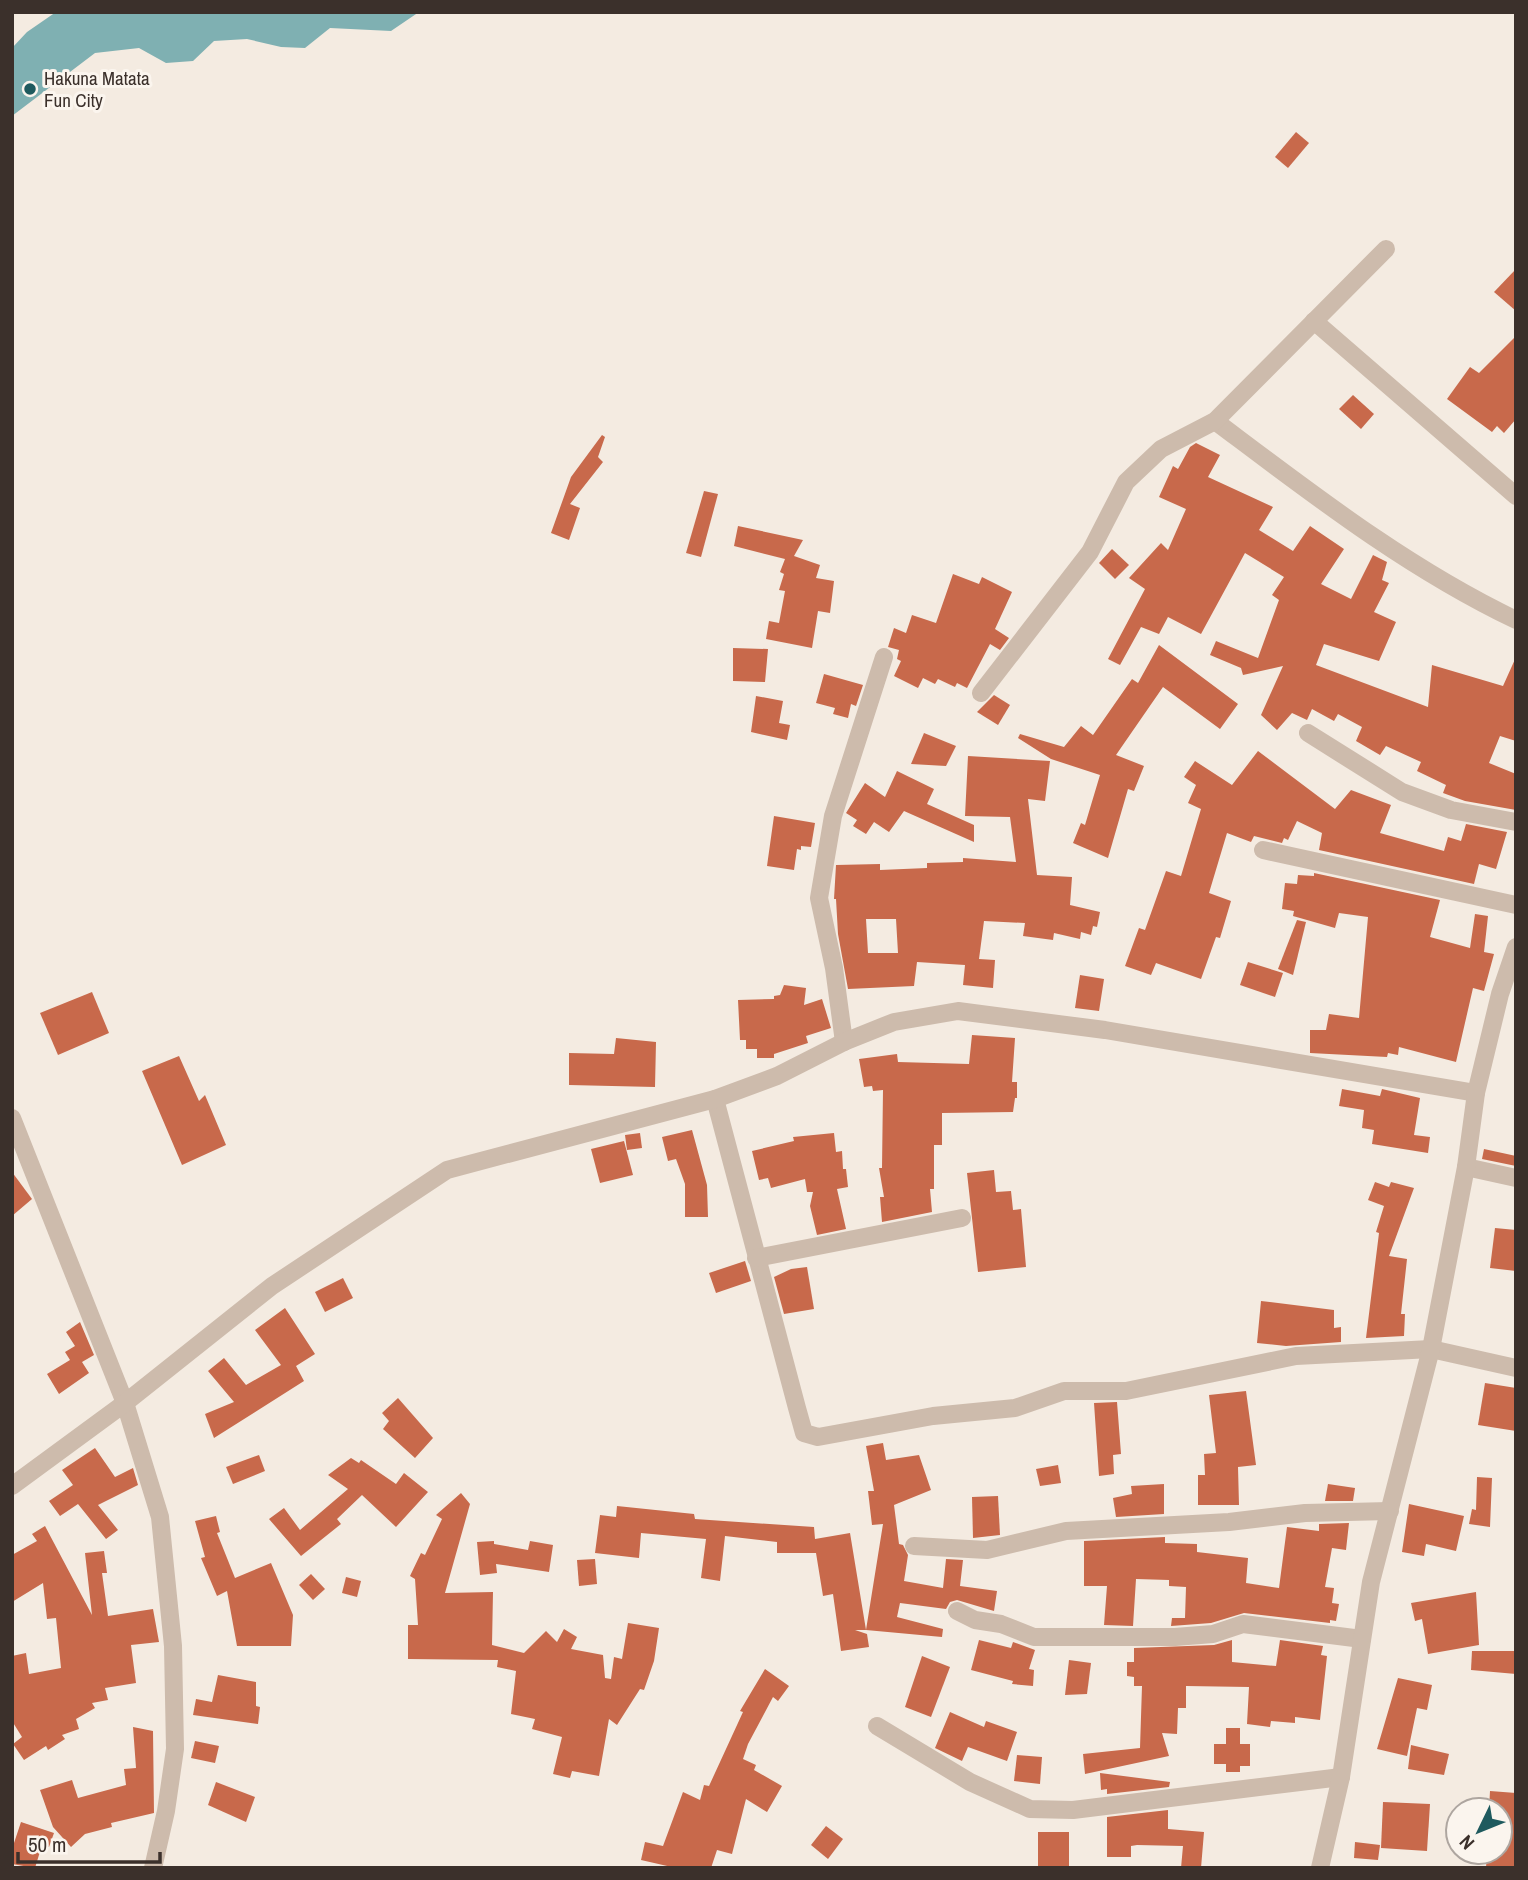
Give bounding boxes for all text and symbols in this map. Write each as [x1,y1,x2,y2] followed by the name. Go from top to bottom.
[44,65,150,113] place label: Hakuna Matata Fun City
[22,81,38,97] marker: Hakuna Matata Fun City
[1444,1796,1514,1866] north arrow
[18,1820,159,1864] scale bar
[28,1830,66,1859] text: 50 m
[1453,1830,1480,1856] text: N

